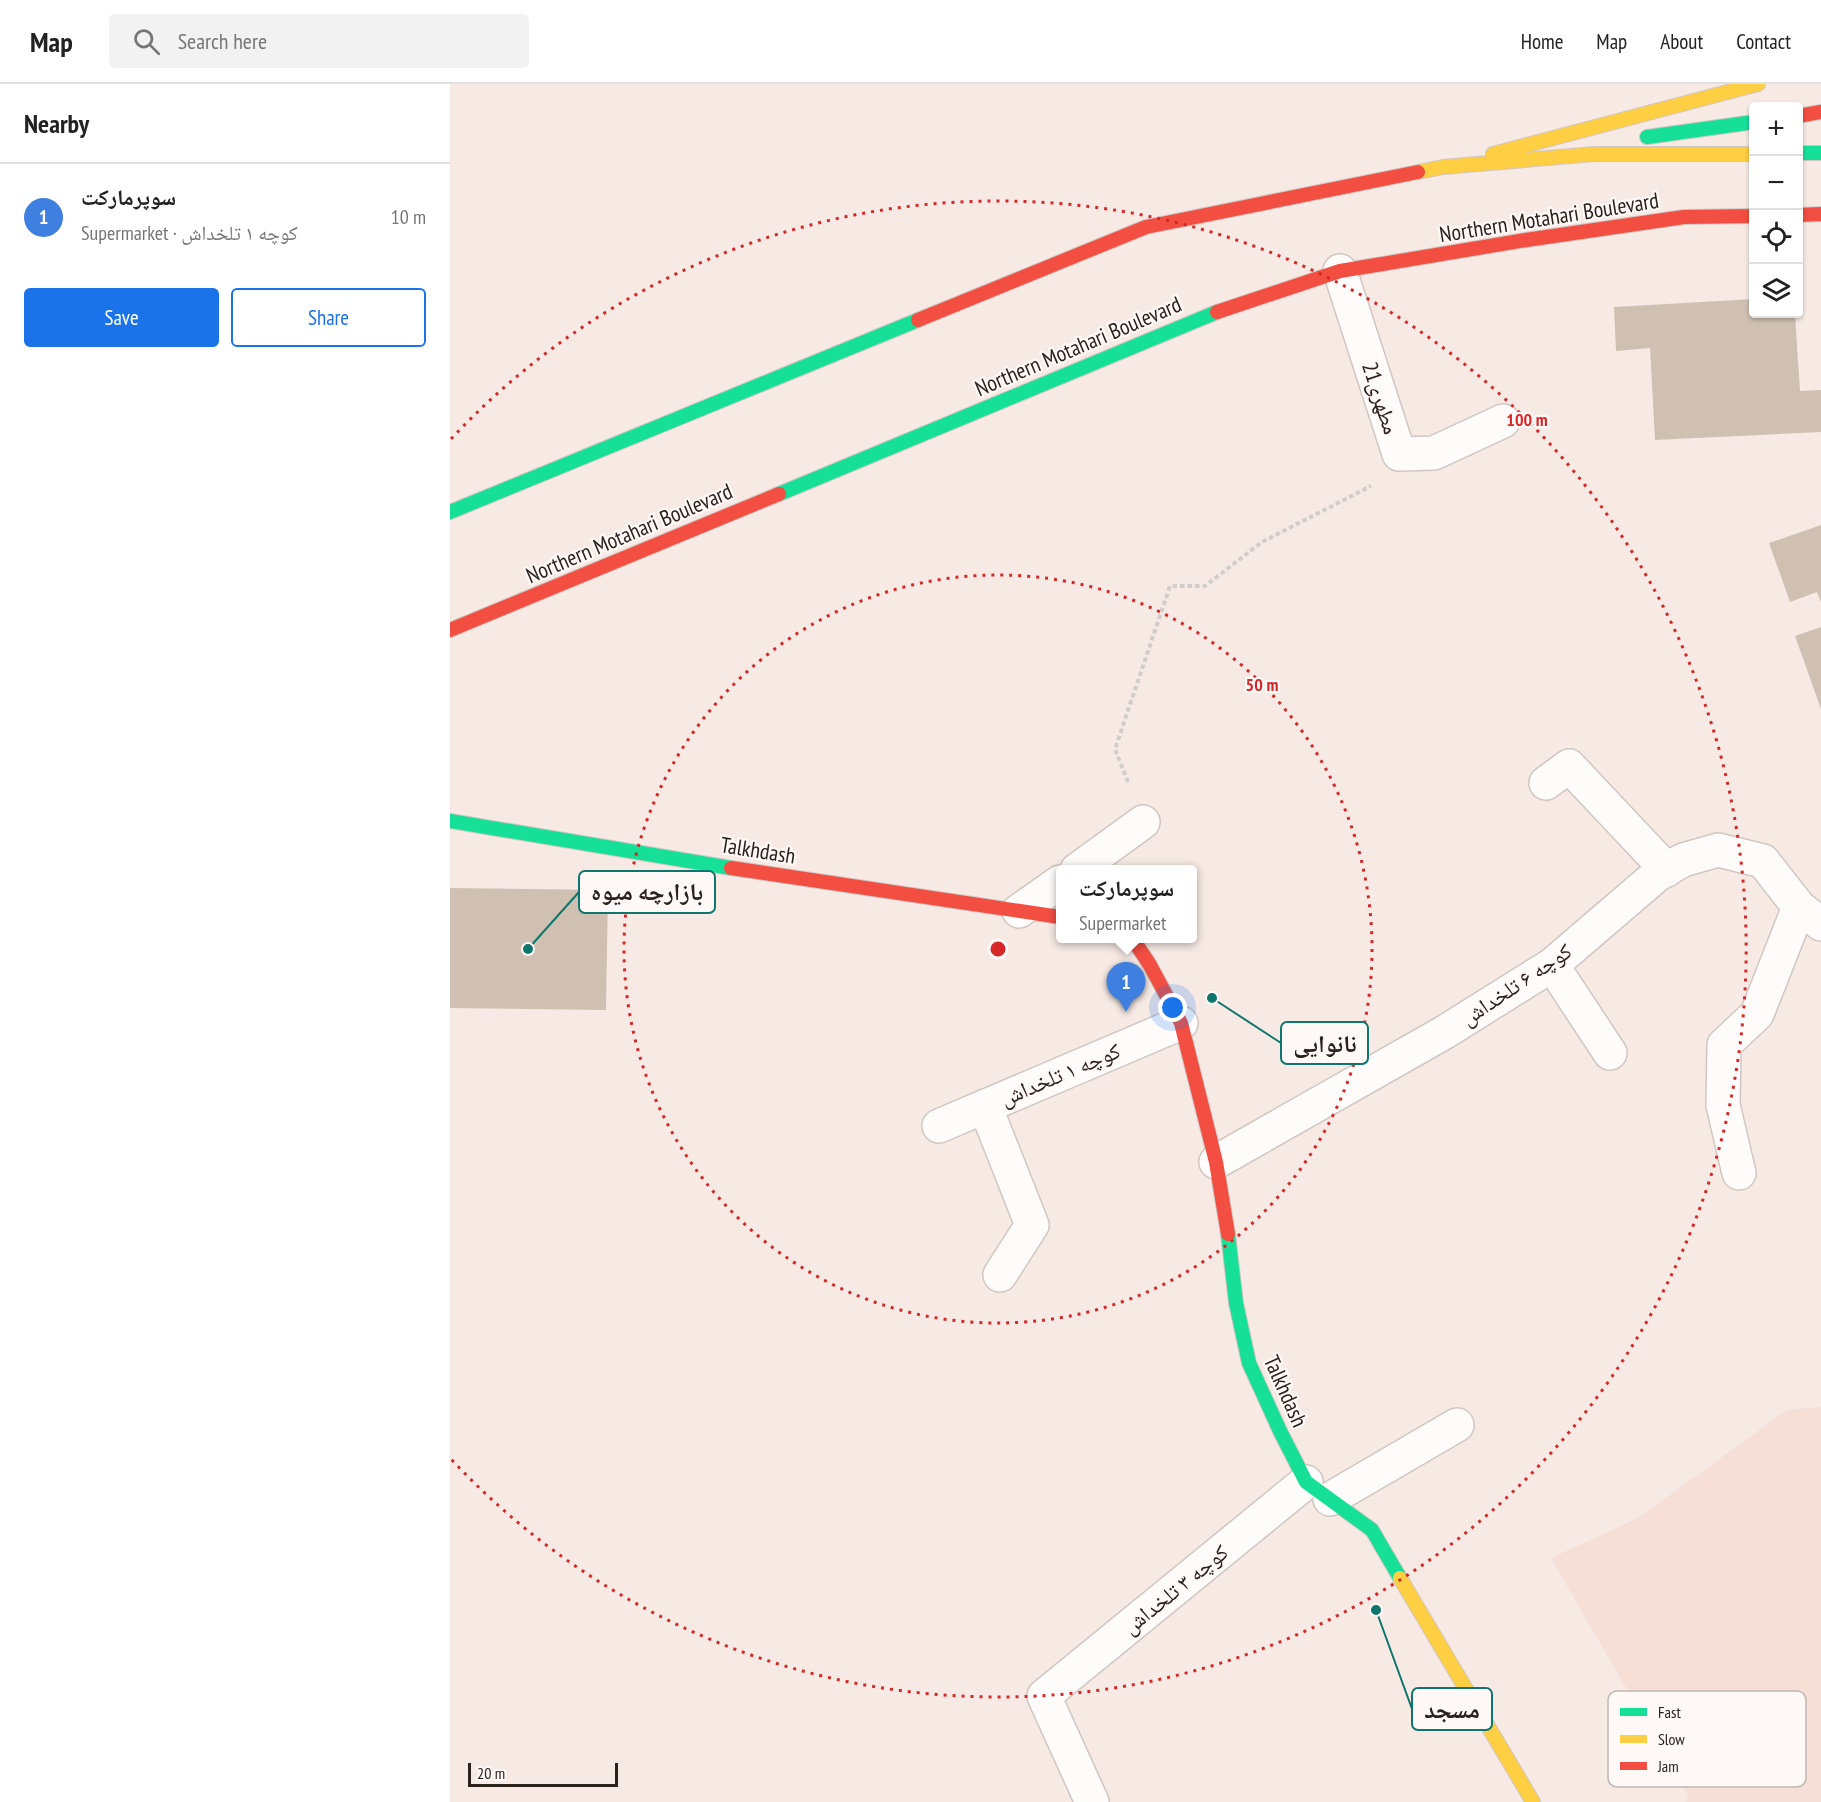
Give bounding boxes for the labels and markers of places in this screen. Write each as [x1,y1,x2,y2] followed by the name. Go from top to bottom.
[579,871,715,913] callout: بازارچه میوه
[988,939,1008,959] centre of rings
[1106,962,1146,1012] pin: 1
[1281,1022,1368,1064] callout: نانوایی
[1412,1688,1492,1730] callout: مسجد

